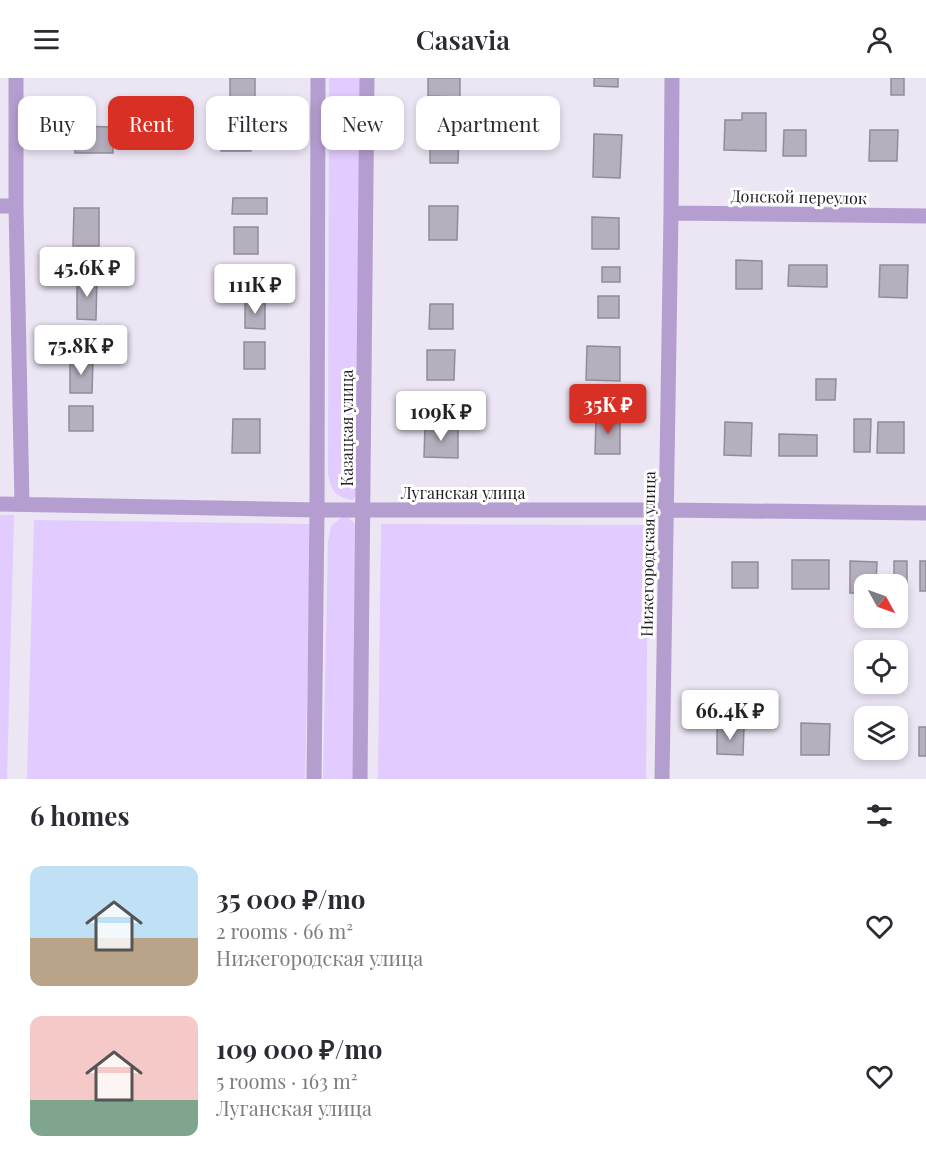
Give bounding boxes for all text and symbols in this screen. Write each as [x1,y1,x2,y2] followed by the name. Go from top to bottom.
[416,21,510,57] text: Casavia
[30,23,63,56] icon: menu
[863,23,896,56] icon: person
[18,96,96,150] chip: Buy
[108,96,194,150] chip: Rent
[206,96,309,150] chip: Filters
[321,96,404,150] chip: New
[416,96,560,150] chip: Apartment
[731,185,867,208] street label: Донской переулок
[32,247,142,298] pin: 45.6K ₽
[54,253,120,280] text: 45.6K ₽
[206,264,304,315] pin: 111K ₽
[228,270,282,297] text: 111K ₽
[26,325,136,376] pin: 75.8K ₽
[48,331,114,358] text: 75.8K ₽
[336,369,357,487] street label: Казацкая улица
[566,384,650,435] pin: 35K ₽
[583,390,633,417] text: 35K ₽
[392,391,490,442] pin: 109K ₽
[410,397,472,424] text: 109K ₽
[636,471,659,637] street label: Нижегородская улица
[400,482,525,503] street label: Луганская улица
[854,574,908,628] north arrow
[854,574,908,760] map controls
[854,640,908,694] button: locate
[675,690,785,741] pin: 66.4K ₽
[696,696,764,723] text: 66.4K ₽
[854,706,908,760] button: layers
[30,798,129,833] text: 6 homes
[863,799,896,832] icon: filters
[216,881,366,916] text: 35 000 ₽/mo
[78,890,150,962] icon: home
[863,910,896,943] icon: heart
[216,917,353,944] text: 2 rooms · 66 m²
[216,944,423,971] text: Нижегородская улица
[216,1031,382,1066] text: 109 000 ₽/mo
[78,1040,150,1112] icon: home
[863,1060,896,1093] icon: heart
[216,1067,358,1094] text: 5 rooms · 163 m²
[216,1094,372,1121] text: Луганская улица

